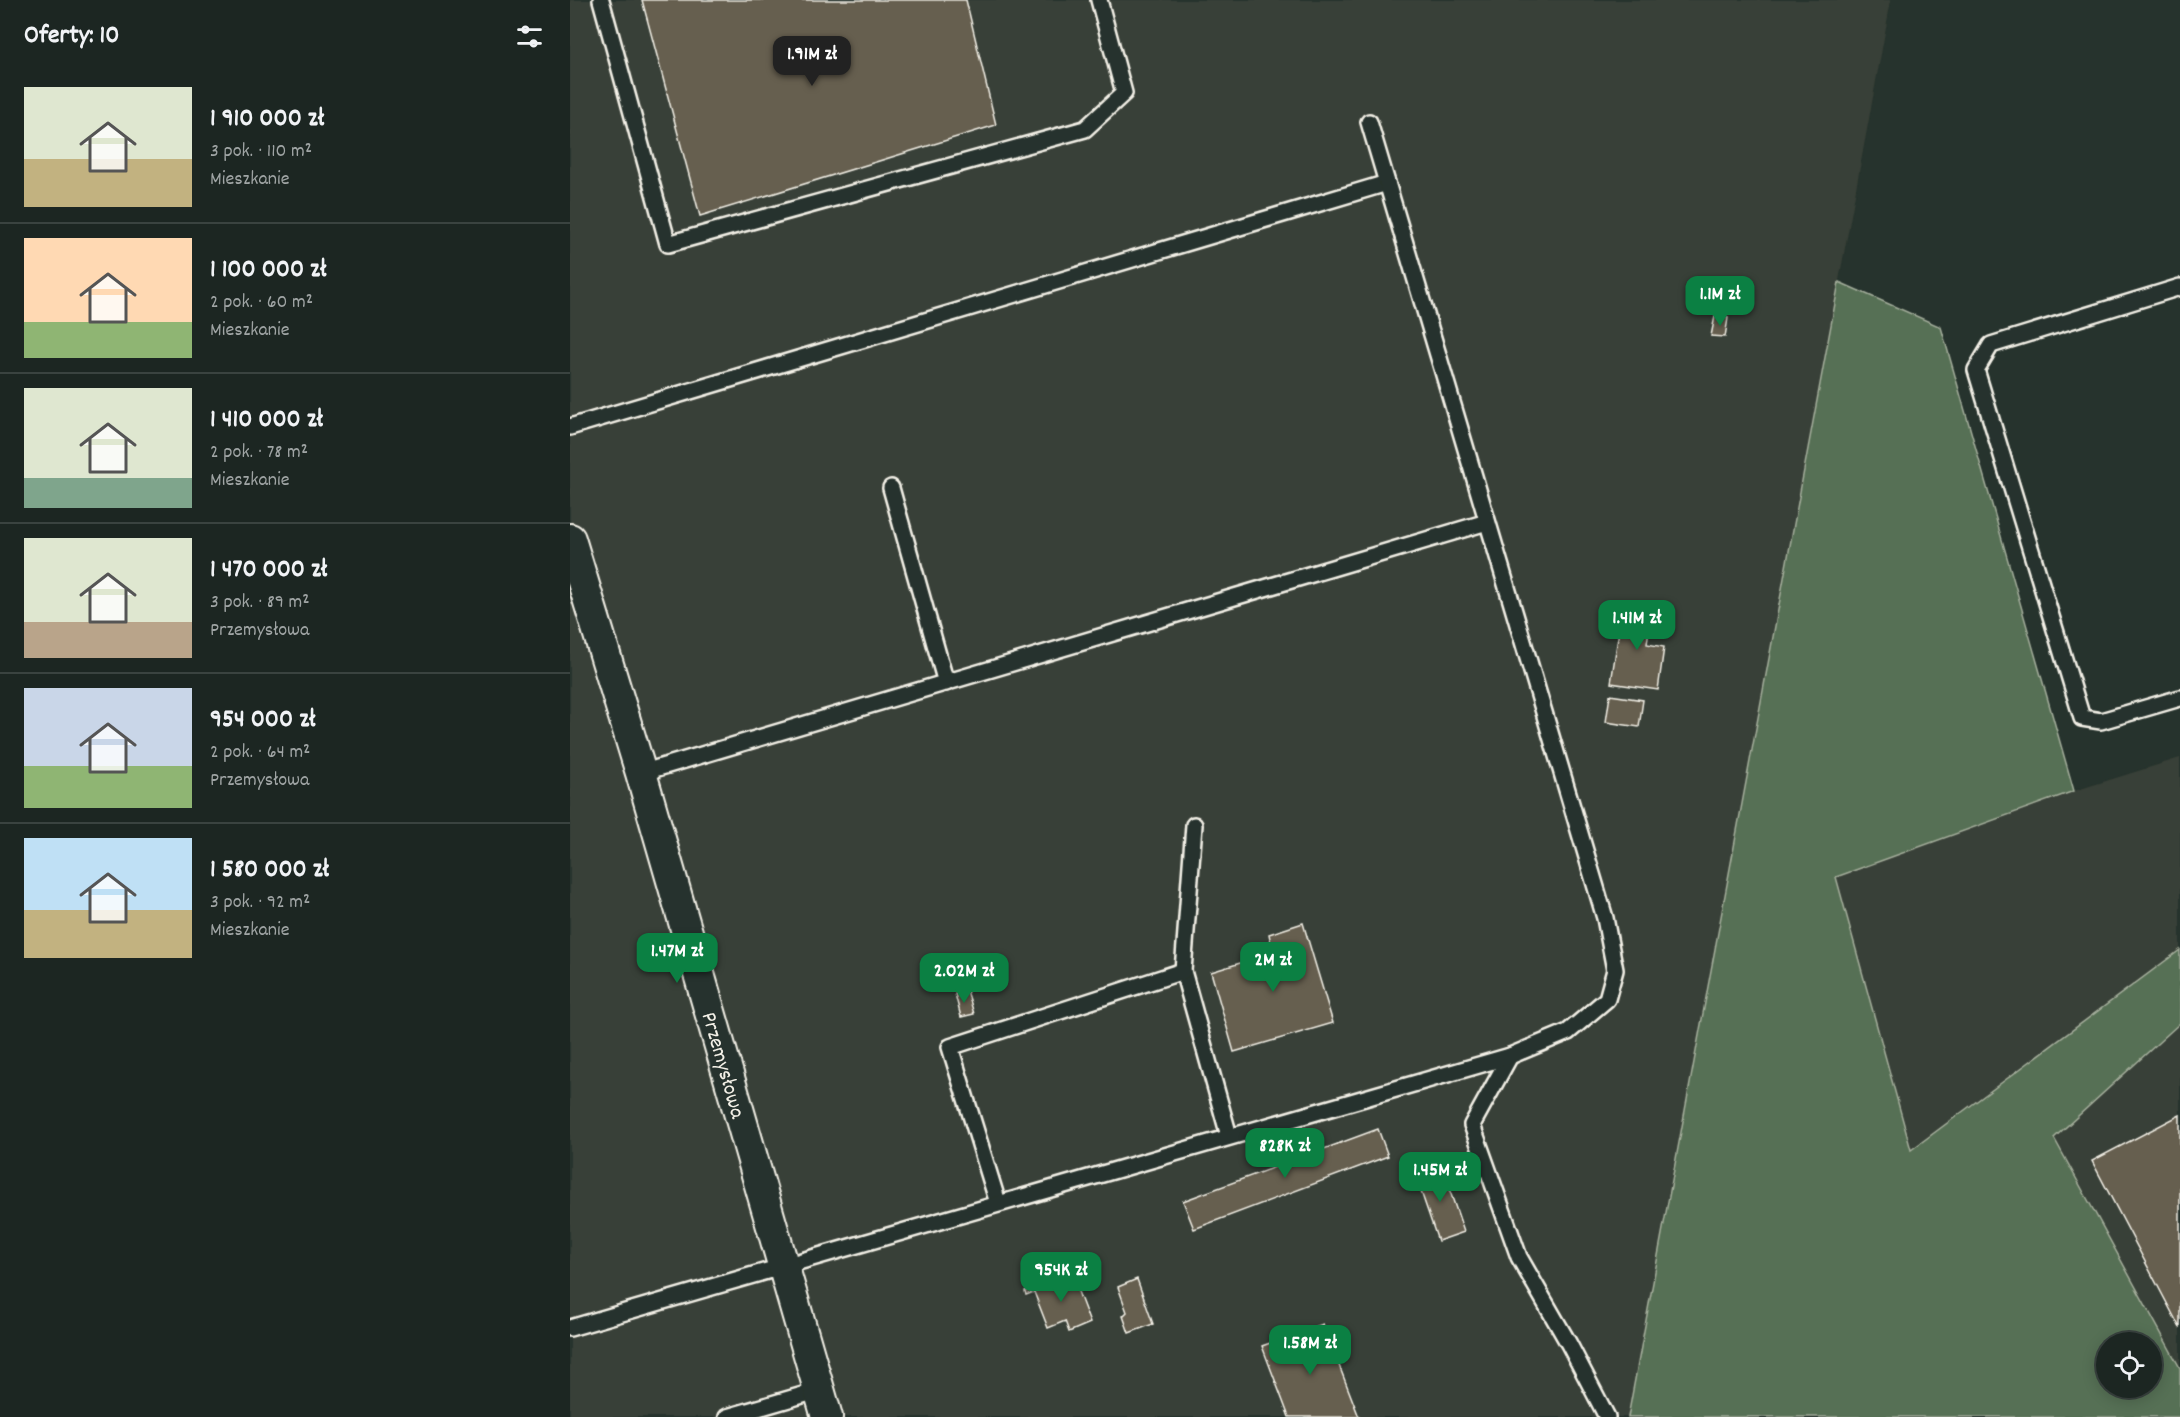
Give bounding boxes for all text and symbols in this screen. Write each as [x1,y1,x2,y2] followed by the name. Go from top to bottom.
[24,18,119,55] text: Oferty: 10
[513,20,546,53] icon: filters
[750,36,874,87] pin: 1.91M zł
[787,41,837,69] text: 1.91M zł
[210,101,324,138] text: 1 910 000 zł
[72,111,144,183] icon: home
[210,138,312,166] text: 3 pok. · 110 m²
[210,166,289,194] text: Mieszkanie
[210,252,327,289] text: 1 100 000 zł
[72,262,144,334] icon: home
[1665,276,1775,327] pin: 1.1M zł
[1699,281,1741,309] text: 1.1M zł
[210,289,313,317] text: 2 pok. · 60 m²
[210,317,289,345] text: Mieszkanie
[210,402,323,439] text: 1 410 000 zł
[72,412,144,484] icon: home
[210,439,308,467] text: 2 pok. · 78 m²
[210,467,289,495] text: Mieszkanie
[210,552,327,589] text: 1 470 000 zł
[72,562,144,634] icon: home
[210,589,310,617] text: 3 pok. · 89 m²
[1575,600,1699,651] pin: 1.41M zł
[1612,605,1662,633] text: 1.41M zł
[210,617,309,645] text: Przemysłowa
[210,702,316,739] text: 954 000 zł
[72,712,144,784] icon: home
[210,739,310,767] text: 2 pok. · 64 m²
[210,767,309,795] text: Przemysłowa
[210,852,329,889] text: 1 580 000 zł
[72,862,144,934] icon: home
[210,889,310,917] text: 3 pok. · 92 m²
[210,917,289,945] text: Mieszkanie
[615,933,739,984] pin: 1.47M zł
[651,938,703,966] text: 1.47M zł
[1231,942,1315,993] pin: 2M zł
[1254,947,1292,975] text: 2M zł
[902,953,1026,1004] pin: 2.02M zł
[934,958,994,986] text: 2.02M zł
[692,1009,752,1123] street label: Przemysłowa
[1230,1128,1340,1179] pin: 828K zł
[1259,1133,1311,1161] text: 828K zł
[1378,1152,1502,1203] pin: 1.45M zł
[1413,1157,1467,1185] text: 1.45M zł
[1006,1252,1116,1303] pin: 954K zł
[1034,1257,1088,1285] text: 954K zł
[1248,1325,1372,1376] pin: 1.58M zł
[1283,1330,1337,1358] text: 1.58M zł
[2096,1332,2162,1398] map controls
[2096,1332,2162,1398] button: locate

